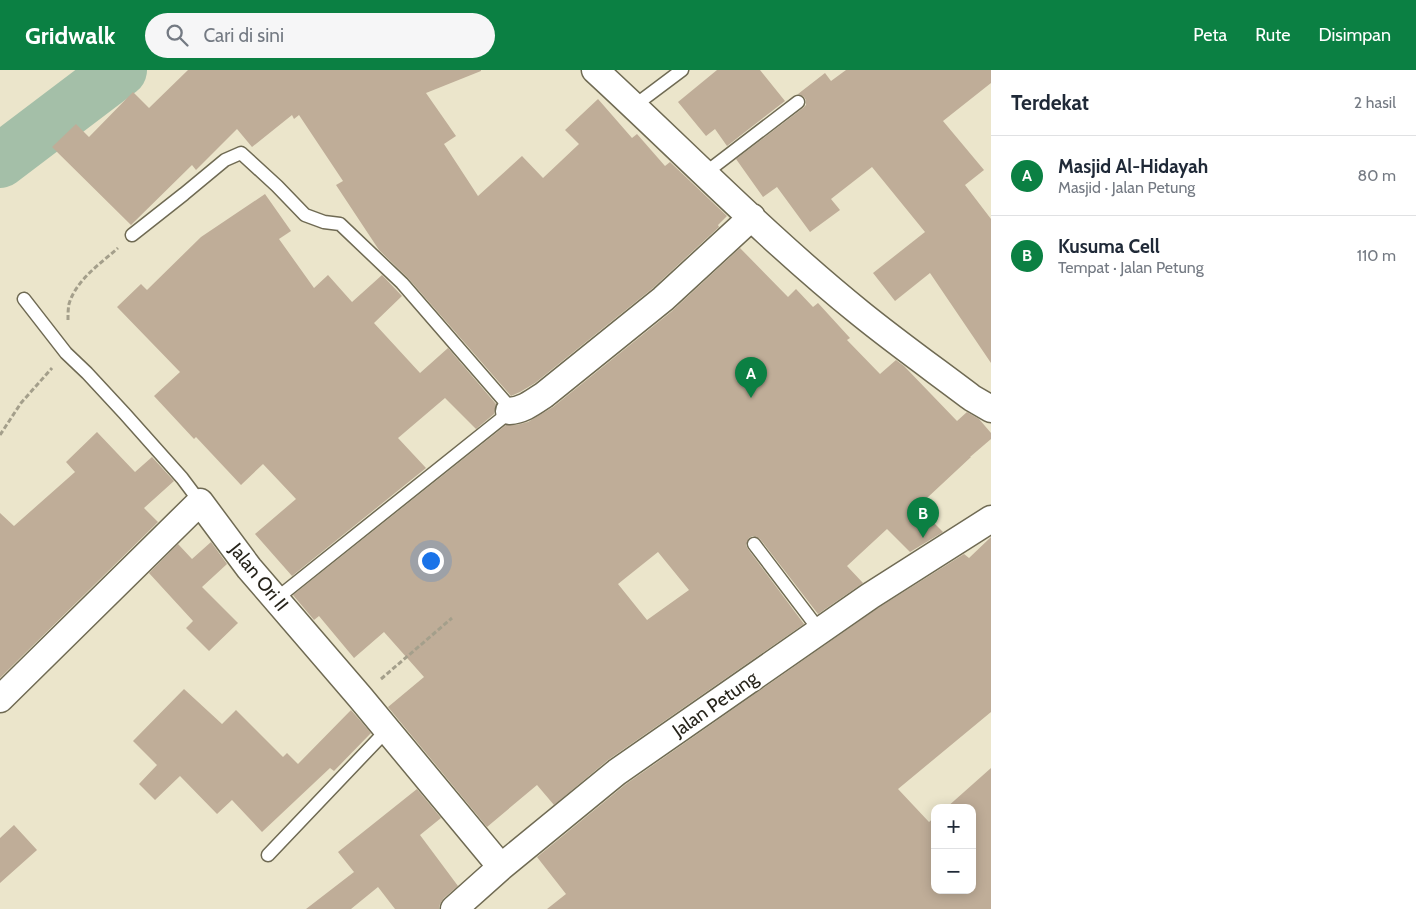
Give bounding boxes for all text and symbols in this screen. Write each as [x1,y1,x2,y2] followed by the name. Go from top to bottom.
[145,13,495,58] search box
[25,21,115,50] text: Gridwalk
[163,21,191,49] icon: search
[203,24,284,47] text: Cari di sini
[1193,24,1227,46] text: Peta
[1255,24,1290,46] text: Rute
[1318,24,1391,46] text: Disimpan
[1011,90,1089,115] text: Terdekat
[1354,93,1396,112] text: 2 hasil
[1058,155,1208,178] text: Masjid Al-Hidayah
[1022,166,1032,185] text: A
[1358,166,1396,185] text: 80 m
[1058,178,1195,197] text: Masjid · Jalan Petung
[1058,235,1160,258] text: Kusuma Cell
[1022,246,1032,265] text: B
[1357,246,1396,265] text: 110 m
[1058,258,1204,277] text: Tempat · Jalan Petung
[735,357,767,398] pin: A
[907,497,939,538] pin: B
[224,538,293,616] street label: Jalan Ori II
[418,548,444,574] your location
[667,666,763,742] street label: Jalan Petung
[931,804,976,894] map controls
[931,804,976,849] button: +
[931,849,976,894] button: −

